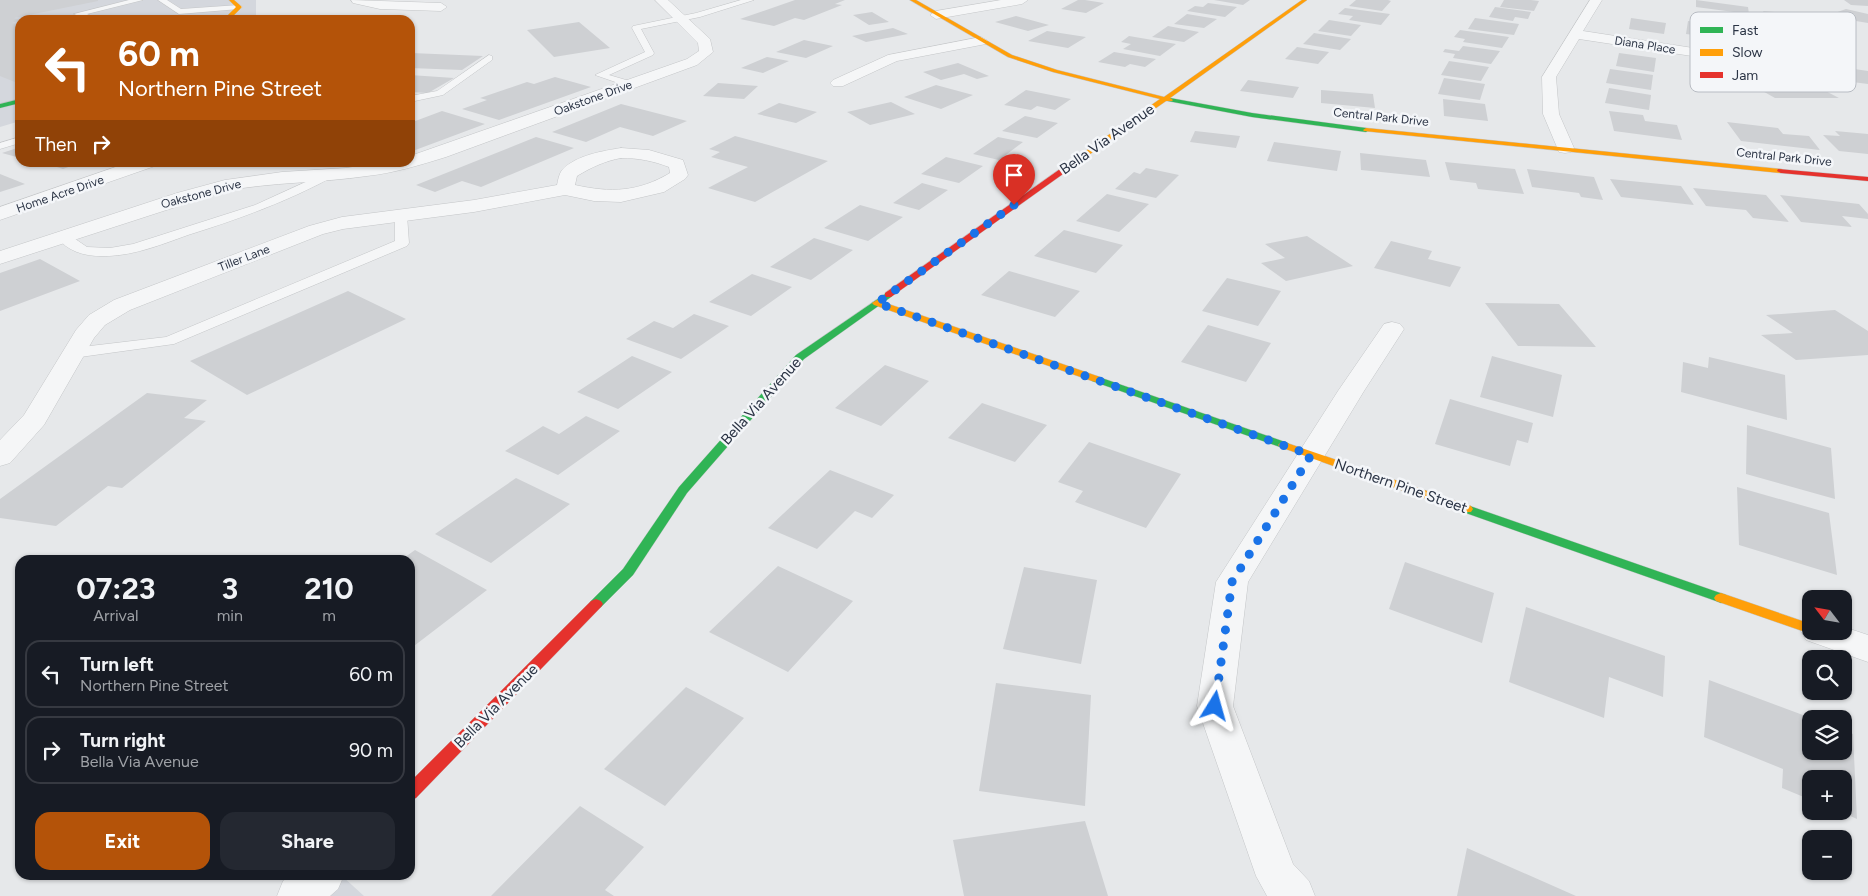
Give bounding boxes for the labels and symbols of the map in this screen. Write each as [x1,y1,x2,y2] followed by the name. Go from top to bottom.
[1690,12,1856,92] legend
[1732,22,1758,39] text: Fast
[1613,33,1677,57] street label: Diana Place
[1732,44,1763,61] text: Slow
[1732,67,1758,84] text: Jam
[552,77,634,119] street label: Oakstone Drive
[1056,100,1158,178] street label: Bella Via Avenue
[1333,105,1430,129] street label: Central Park Drive
[1736,145,1833,169] street label: Central Park Drive
[993,154,1035,205] pin
[14,172,106,216] street label: Home Acre Drive
[159,176,243,211] street label: Oakstone Drive
[216,242,272,274] street label: Tiller Lane
[717,354,805,448] street label: Bella Via Avenue
[1332,455,1470,517] street label: Northern Pine Street
[1802,590,1852,640] north arrow
[450,660,542,752] street label: Bella Via Avenue
[1188,679,1240,731] position arrow

